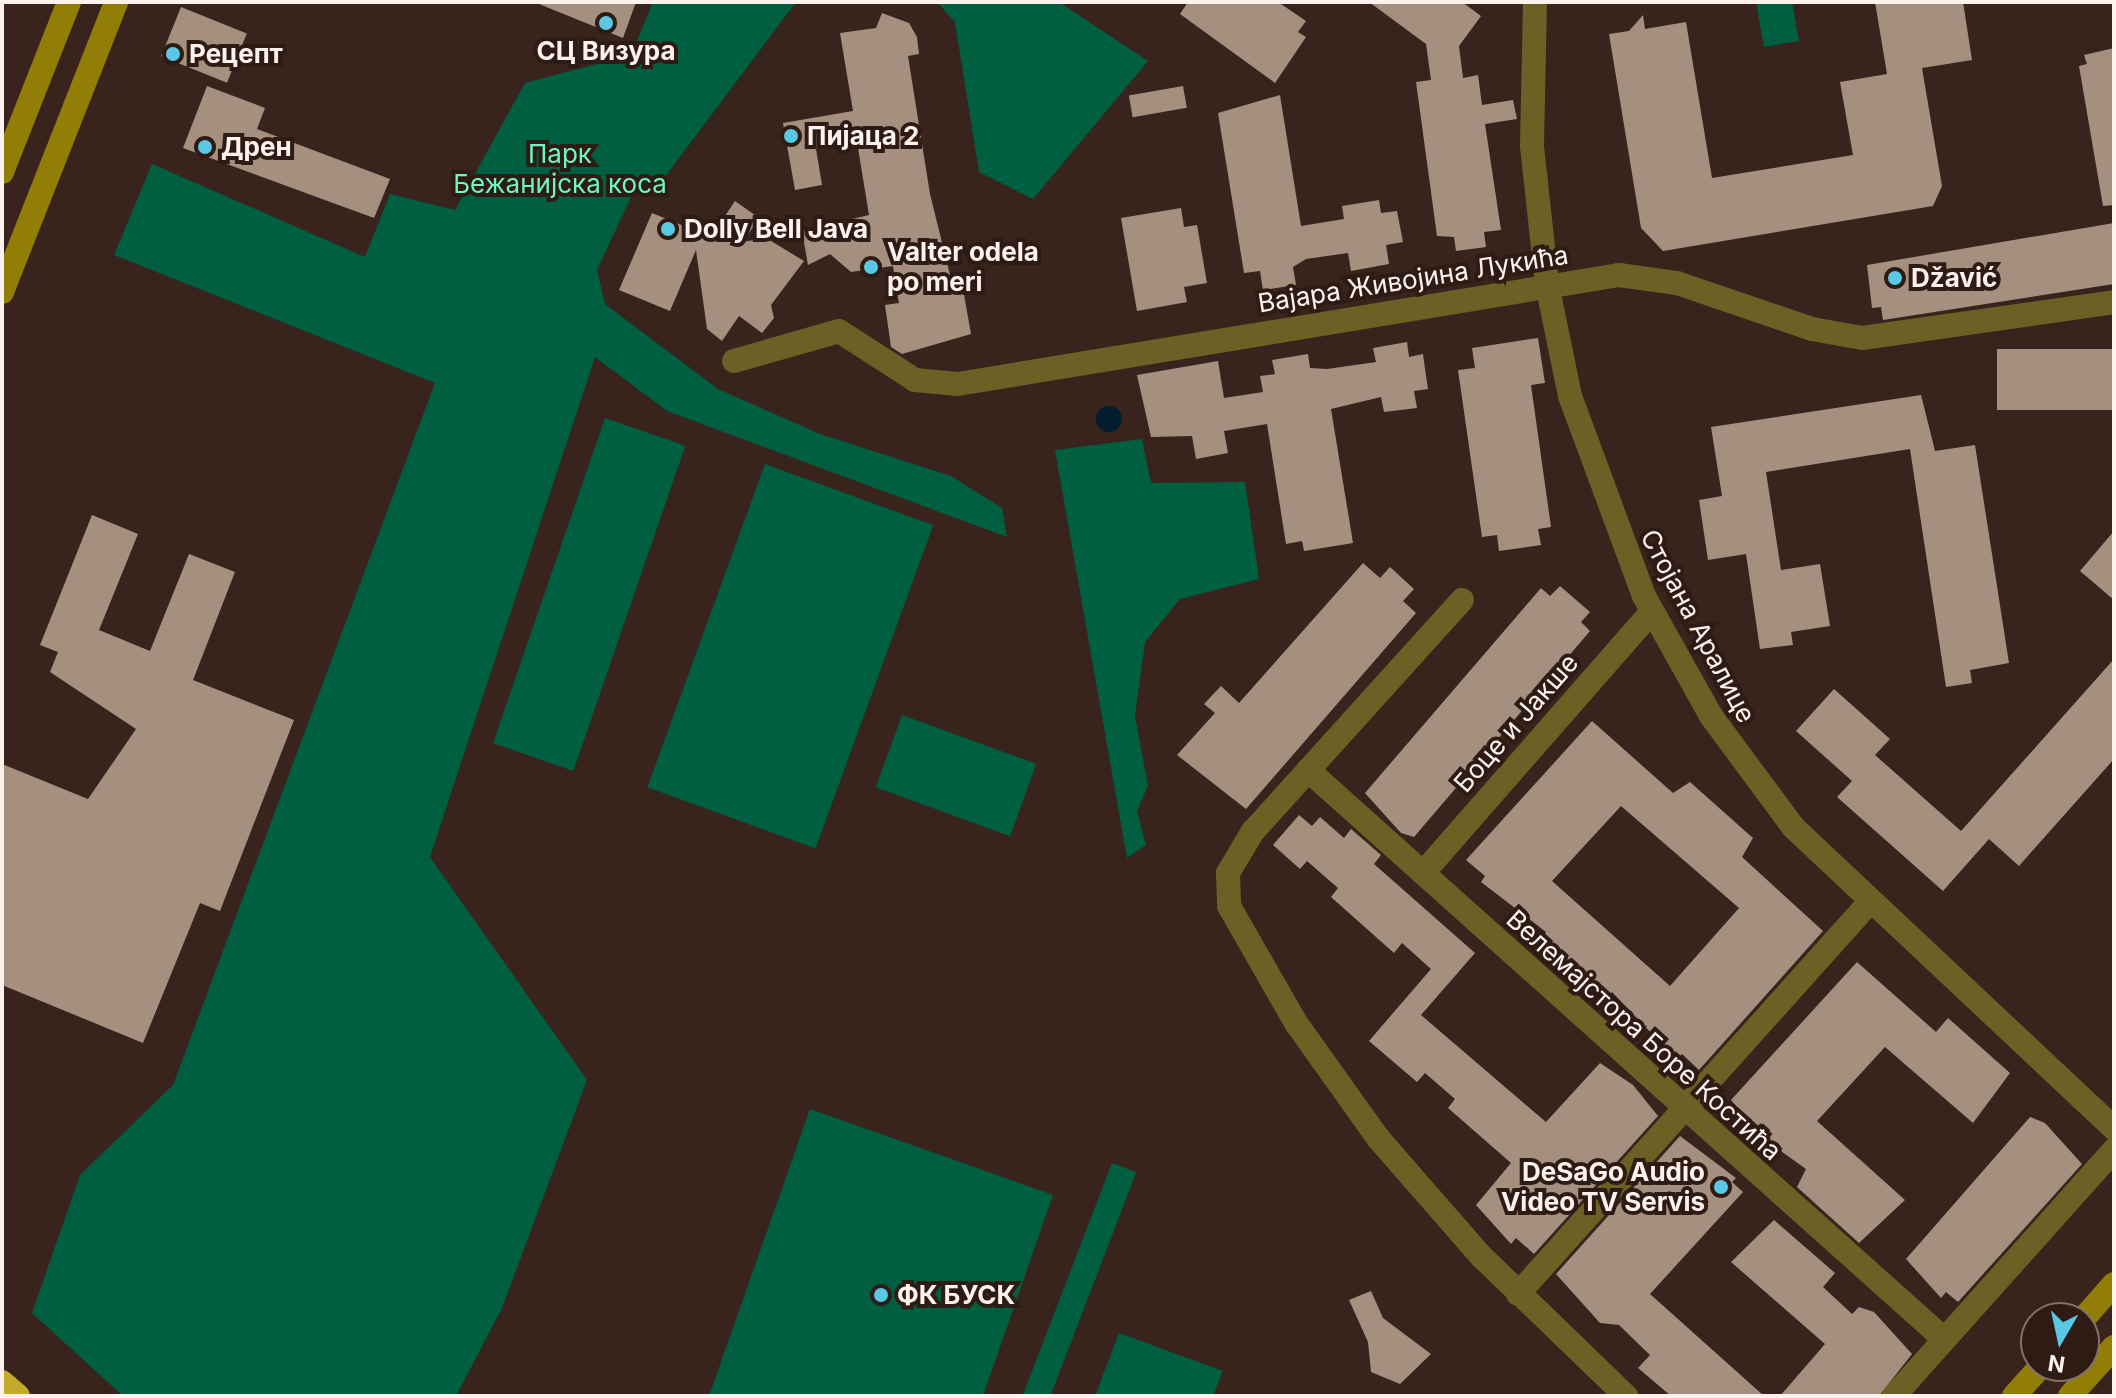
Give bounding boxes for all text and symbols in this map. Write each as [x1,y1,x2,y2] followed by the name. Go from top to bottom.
[597,14,615,32] marker: СЦ Визура
[536,35,676,67] place label: СЦ Визура
[189,38,283,70] place label: Рецепт
[164,45,182,63] marker: Рецепт
[807,120,919,152] place label: Пијаца 2
[782,127,800,145] marker: Пијаца 2
[221,131,292,163] place label: Дрен
[196,138,214,156] marker: Дрен
[453,138,667,200] park label: Парк Бежанијска коса
[684,213,868,245] place label: Dolly Bell Java
[659,220,677,238] marker: Dolly Bell Java
[887,236,1039,298] place label: Valter odela po meri
[1256,239,1570,319] street label: Вајара Живојина Лукића
[862,258,880,276] marker: Valter odela po meri
[1911,262,1997,294] place label: Džavić
[1886,269,1904,287] marker: Džavić
[1634,524,1762,728] street label: Стојана Аралице
[1447,647,1585,799] street label: Боце и Јакше
[1500,903,1788,1167] street label: Велемајстора Боре Костића
[1501,1156,1705,1218] place label: DeSaGo Audio Video TV Servis
[1712,1178,1730,1196] marker: DeSaGo Audio Video TV Servis
[897,1279,1015,1311] place label: ФК БУСК
[872,1286,890,1304] marker: ФК БУСК
[2020,1302,2100,1382] north arrow
[2046,1350,2067,1378] text: N

